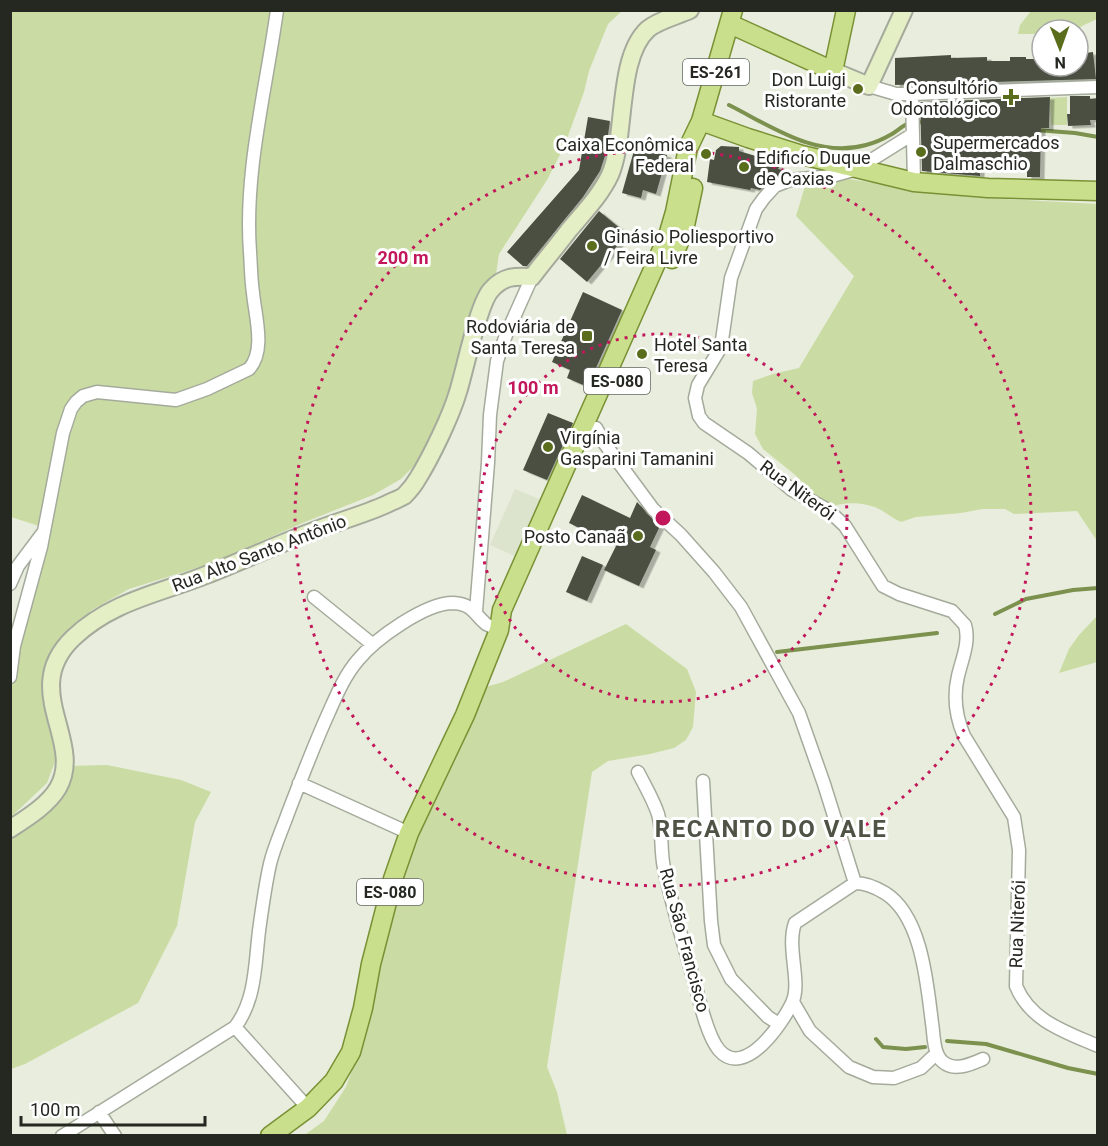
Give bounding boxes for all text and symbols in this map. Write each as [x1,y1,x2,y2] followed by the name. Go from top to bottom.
[1030,18,1090,78] north arrow
[1054,53,1066,72] text: N
[683,59,749,85] road number: ES-261
[764,69,846,111] place label: Don Luigi Ristorante
[890,77,998,119] place label: Consultório Odontológico
[851,82,865,96] marker: Don Luigi Ristorante
[1002,88,1020,106] marker: Consultório Odontológico
[933,132,1060,174] place label: Supermercados Dalmaschio
[556,134,694,176] place label: Caixa Econômica Federal
[914,145,928,159] marker: Supermercados Dalmaschio
[699,147,713,161] marker: Caixa Econômica Federal
[756,147,871,189] place label: Edificío Duque de Caxias
[737,160,751,174] marker: Edificío Duque de Caxias
[604,226,774,268] place label: Ginásio Poliesportivo / Feira Livre
[585,239,599,253] marker: Ginásio Poliesportivo / Feira Livre
[377,247,429,268] text: 200 m
[466,316,575,358] place label: Rodoviária de Santa Teresa
[580,329,594,343] marker: Rodoviária de Santa Teresa
[654,334,747,376] place label: Hotel Santa Teresa
[635,347,649,361] marker: Hotel Santa Teresa
[584,368,650,394] road number: ES-080
[507,377,559,398] text: 100 m
[560,427,714,469] place label: Virgínia Gasparini Tamanini
[541,440,555,454] marker: Virgínia Gasparini Tamanini
[756,455,840,525] street label: Rua Niterói
[653,508,673,528] centre of rings
[169,510,349,596] street label: Rua Alto Santo Antônio
[524,526,626,547] place label: Posto Canaã
[631,529,645,543] marker: Posto Canaã
[655,815,887,843] district label: RECANTO DO VALE
[656,866,714,1014] street label: Rua São Francisco
[357,879,423,905] road number: ES-080
[1005,879,1029,969] street label: Rua Niterói
[21,1089,206,1127] scale bar
[30,1099,81,1120] text: 100 m

